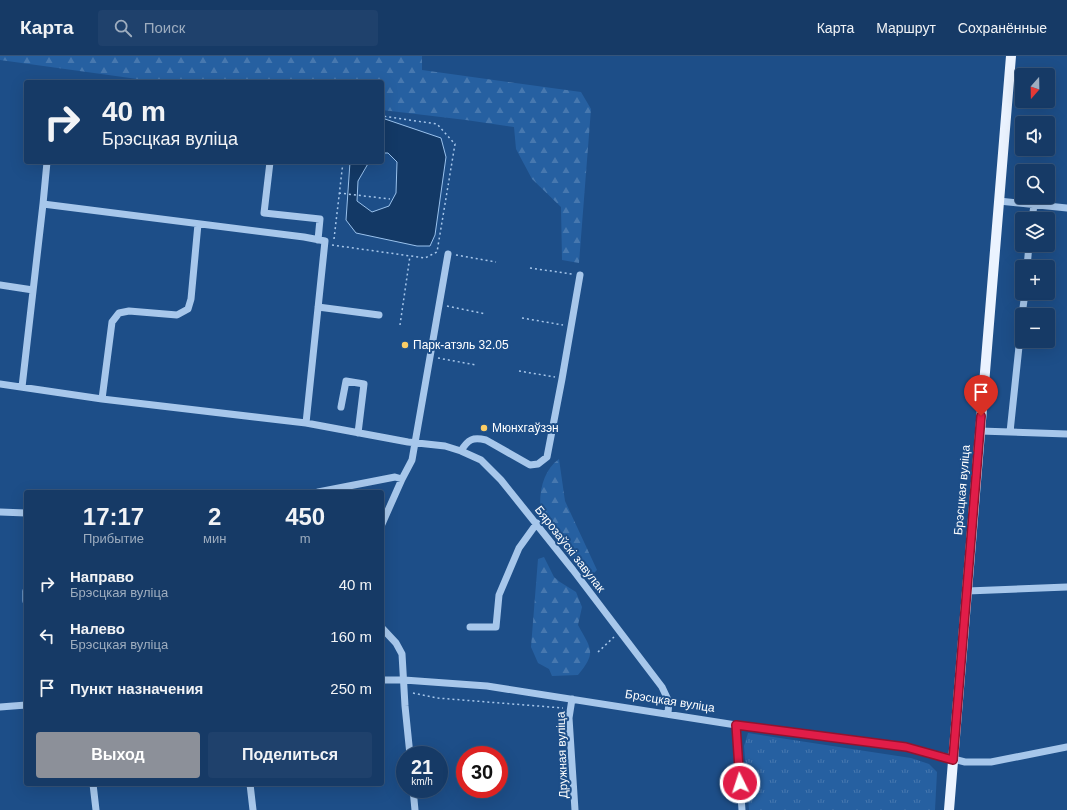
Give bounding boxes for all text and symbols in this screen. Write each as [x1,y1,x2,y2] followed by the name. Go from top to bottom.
[98,10,378,46] search box
[20,17,74,38] text: Карта
[112,17,134,39] icon: search
[144,19,185,36] text: Поиск
[817,20,854,36] text: Карта
[876,20,936,36] text: Маршрут
[958,20,1047,36] text: Сохранённые
[1015,68,1055,108] north arrow
[1015,68,1055,348] map controls
[36,96,88,148] icon: right
[102,96,166,127] text: 40 m
[1015,116,1055,156] button: sound
[102,129,238,149] text: Брэсцкая вуліца
[1015,164,1055,204] button: search
[1015,212,1055,252] button: layers
[1015,260,1055,300] button: +
[1015,308,1055,348] button: −
[413,338,509,352] place label: Парк-атэль 32.05
[400,340,410,350] marker: Парк-атэль 32.05
[964,375,998,416] pin
[970,381,992,403] icon: arrive
[492,421,559,435] place label: Мюнхгаўзэн
[479,423,489,433] marker: Мюнхгаўзэн
[951,444,973,536] street label: Брэсцкая вуліца
[83,503,144,530] text: 17:17
[208,503,221,530] text: 2
[285,503,325,530] text: 450
[532,503,609,596] street label: Бярозаўскі завулак
[83,531,144,546] text: Прибытие
[203,531,226,546] text: мин
[300,531,311,546] text: m
[70,568,134,585] text: Направо
[36,573,58,595] icon: right
[339,576,372,593] text: 40 m
[70,585,168,600] text: Брэсцкая вуліца
[70,620,125,637] text: Налево
[36,625,58,647] icon: left
[330,628,372,645] text: 160 m
[70,637,168,652] text: Брэсцкая вуліца
[36,677,58,699] icon: arrive
[70,680,203,697] text: Пункт назначения
[330,680,372,697] text: 250 m
[624,687,716,715] street label: Брэсцкая вуліца
[553,711,571,799] street label: Дружная вуліца
[36,732,200,778] button: Выход
[208,732,372,778] button: Поделиться
[456,746,508,798] speed limit sign: 30
[411,756,433,778] text: 21
[719,762,761,804] position arrow
[411,776,433,787] text: km/h

